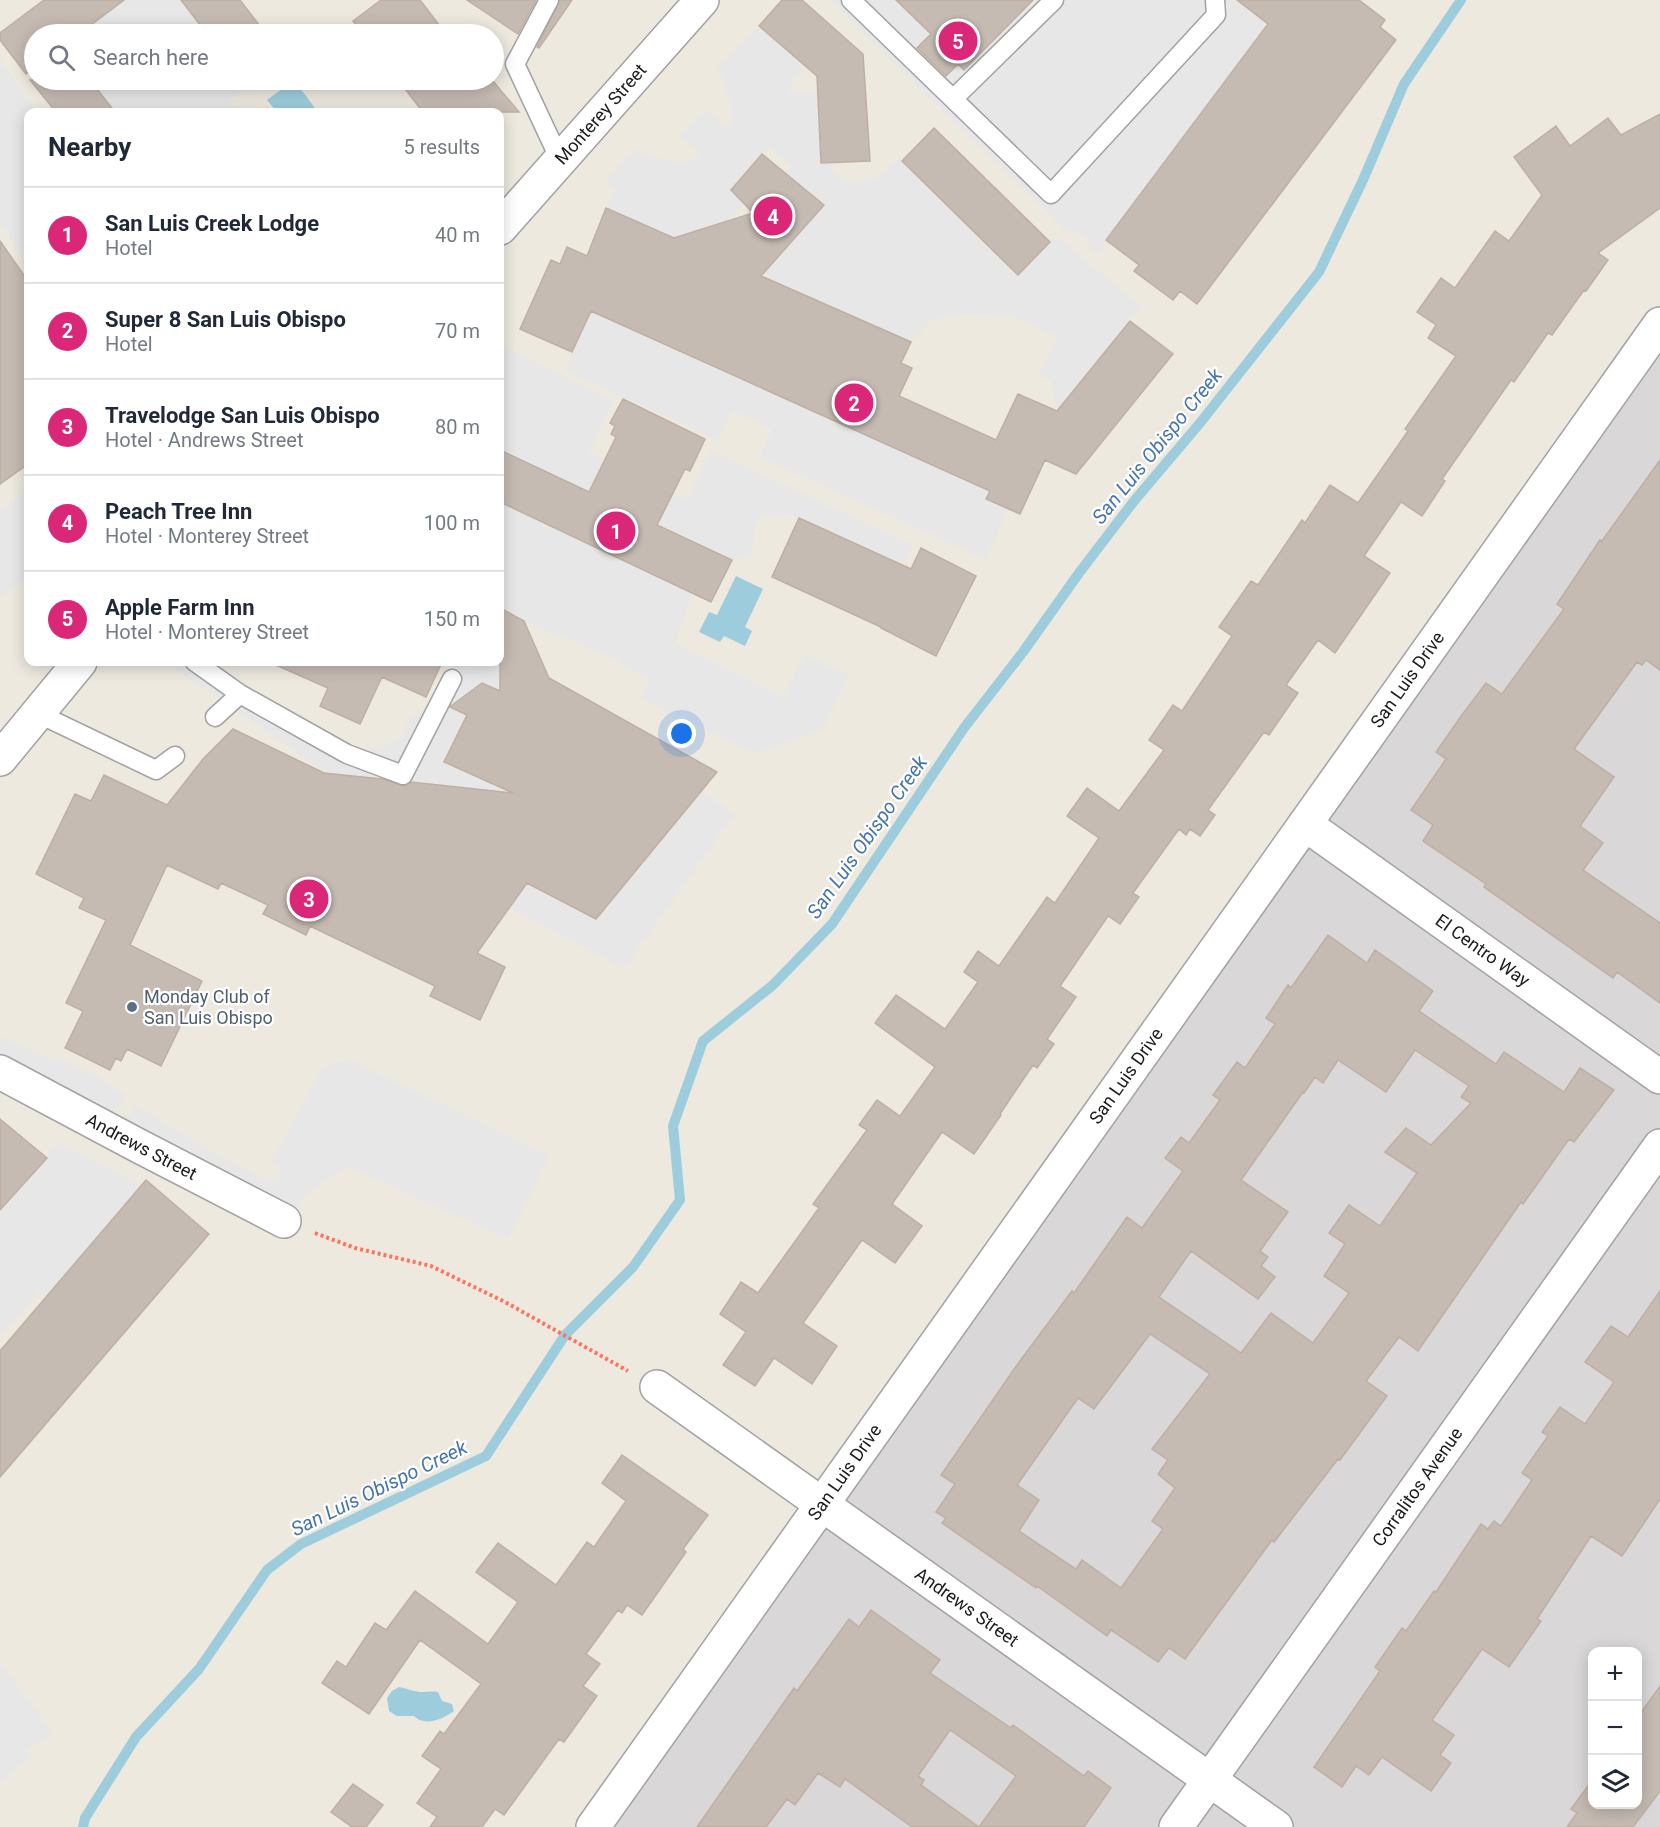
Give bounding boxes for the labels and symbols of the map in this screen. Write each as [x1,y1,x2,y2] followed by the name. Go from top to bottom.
[938,18,978,63] pin: 5
[550,59,651,168] street label: Monterey Street
[754,194,792,238] pin: 4
[1087,362,1228,529] water label: San Luis Obispo Creek
[834,380,874,426] pin: 2
[596,508,636,554] pin: 1
[1366,627,1448,731] street label: San Luis Drive
[667,719,696,748] your location
[802,750,933,923] water label: San Luis Obispo Creek
[290,876,328,922] pin: 3
[1432,909,1534,991] street label: El Centro Way
[144,986,273,1028] place label: Monday Club of San Luis Obispo
[125,1000,139,1014] marker: Monday Club of San Luis Obispo
[1085,1024,1167,1128] street label: San Luis Drive
[83,1109,201,1184] street label: Andrews Street
[803,1420,886,1524] street label: San Luis Drive
[1368,1423,1467,1550] street label: Corralitos Avenue
[287,1434,472,1541] water label: San Luis Obispo Creek
[911,1563,1023,1651] street label: Andrews Street

